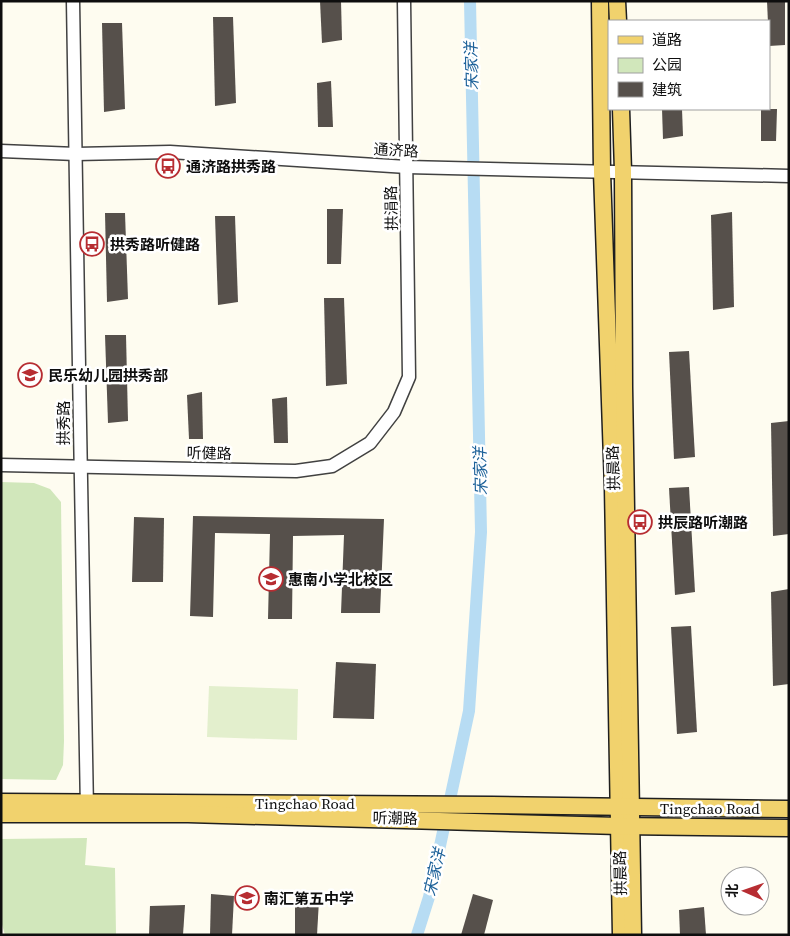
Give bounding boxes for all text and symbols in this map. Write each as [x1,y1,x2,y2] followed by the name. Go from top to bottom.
[608,20,770,110] legend
[652,29,682,50] text: 道路
[460,40,482,90] water label: 宋家洋
[652,54,682,75] text: 公园
[652,79,682,100] text: 建筑
[373,138,419,162] street label: 通济路
[155,153,181,179] bus stop icon: 通济路拱秀路
[186,156,276,177] place label: 通济路拱秀路
[380,185,402,231] street label: 拱涓路
[79,231,105,257] bus stop icon: 拱秀路听健路
[110,234,200,255] place label: 拱秀路听健路
[17,362,43,388] school or university icon: 民乐幼儿园拱秀部
[48,365,168,386] place label: 民乐幼儿园拱秀部
[53,400,74,446] street label: 拱秀路
[186,442,232,464] street label: 听健路
[469,445,491,495] water label: 宋家洋
[602,445,624,491] street label: 拱晨路
[627,509,653,535] bus stop icon: 拱辰路听潮路
[658,512,748,533] place label: 拱辰路听潮路
[258,566,284,592] school or university icon: 惠南小学北校区
[288,569,393,590] place label: 惠南小学北校区
[255,793,355,814] street label: Tingchao Road
[660,798,760,819] street label: Tingchao Road
[372,807,418,829] street label: 听潮路
[418,844,451,898] water label: 宋家洋
[609,850,631,896] street label: 拱晨路
[720,866,770,916] north arrow
[722,883,742,898] text: 北
[234,885,260,911] school or university icon: 南汇第五中学
[264,888,354,909] place label: 南汇第五中学

